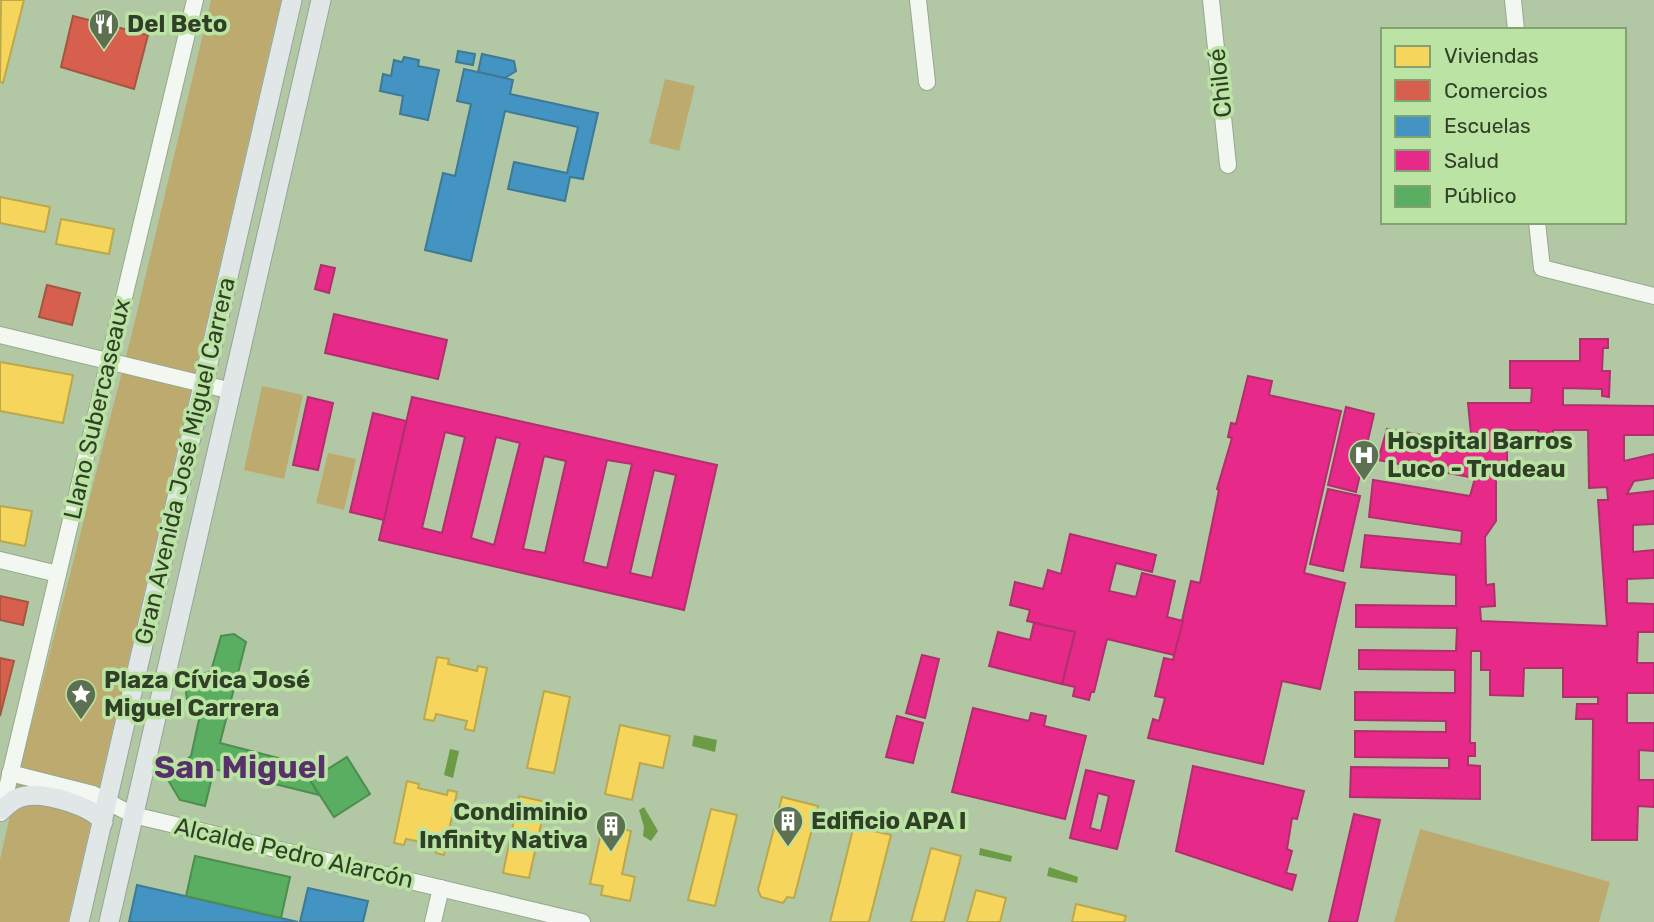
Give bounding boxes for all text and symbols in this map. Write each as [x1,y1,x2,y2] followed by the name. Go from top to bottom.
[87,7,121,51] restaurant icon: Del Beto
[127,10,227,38] place label: Del Beto
[1381,28,1626,224] legend
[1444,43,1539,68] text: Viviendas
[1202,47,1238,119] street label: Chiloé
[1444,78,1548,103] text: Comercios
[1444,113,1531,138] text: Escuelas
[1444,148,1499,173] text: Salud
[1444,183,1516,208] text: Público
[129,275,241,647] street label: Gran Avenida José Miguel Carrera
[58,296,136,522] street label: Llano Subercaseaux
[1387,427,1573,483] place label: Hospital Barros Luco - Trudeau
[1347,438,1381,482] hospital icon: Hospital Barros Luco - Trudeau
[104,666,310,722] place label: Plaza Cívica José Miguel Carrera
[64,677,98,721] place icon: Plaza Cívica José Miguel Carrera
[154,748,326,786] district label: San Miguel
[419,798,588,854] place label: Condiminio Infinity Nativa
[771,804,805,848] building icon: Edificio APA I
[811,807,966,835] place label: Edificio APA I
[594,809,628,853] building icon: Condiminio Infinity Nativa
[172,812,416,894] street label: Alcalde Pedro Alarcón

